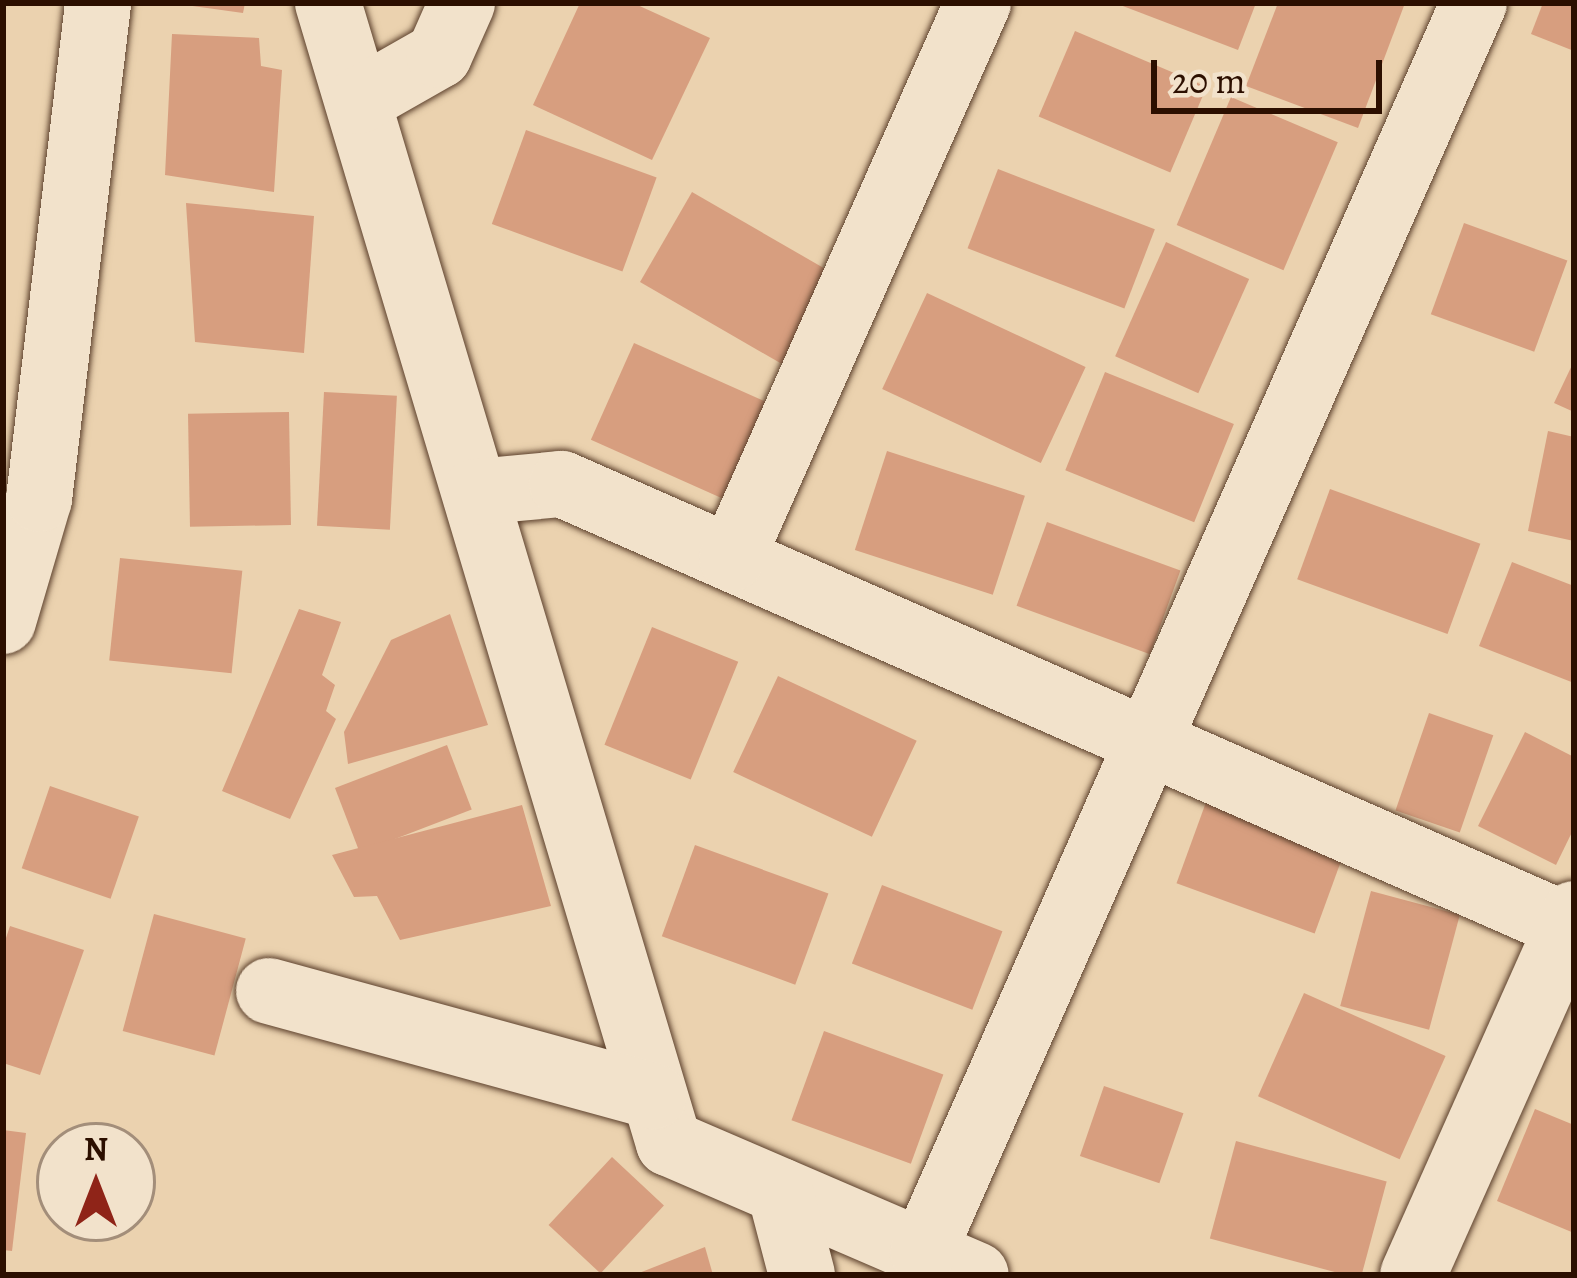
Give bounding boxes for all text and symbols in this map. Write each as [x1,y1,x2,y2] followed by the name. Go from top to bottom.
[1157,36,1388,110] scale bar
[1172,56,1245,105] text: 20 m
[36,1122,156,1242] north arrow
[84,1126,108,1171] text: N

